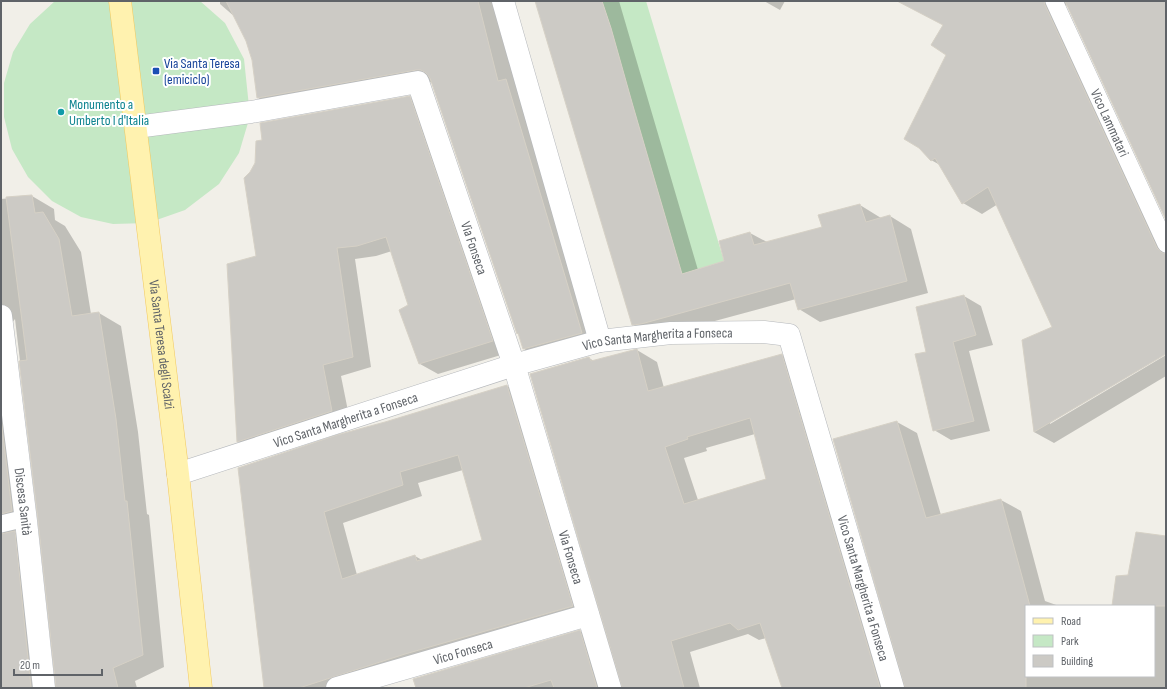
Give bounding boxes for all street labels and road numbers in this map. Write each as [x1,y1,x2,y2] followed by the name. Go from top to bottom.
[1087,86,1133,159] street label: Vico Lammatari
[457,219,491,277] street label: Via Fonseca
[145,279,178,410] street label: Via Santa Teresa degli Scalzi
[581,324,733,355] street label: Vico Santa Margherita a Fonseca
[271,389,420,452] street label: Vico Santa Margherita a Fonseca
[11,467,36,536] street label: Discesa Sanità
[834,513,893,663] street label: Vico Santa Margherita a Fonseca
[555,529,587,586] street label: Via Fonseca
[431,635,495,669] street label: Vico Fonseca

